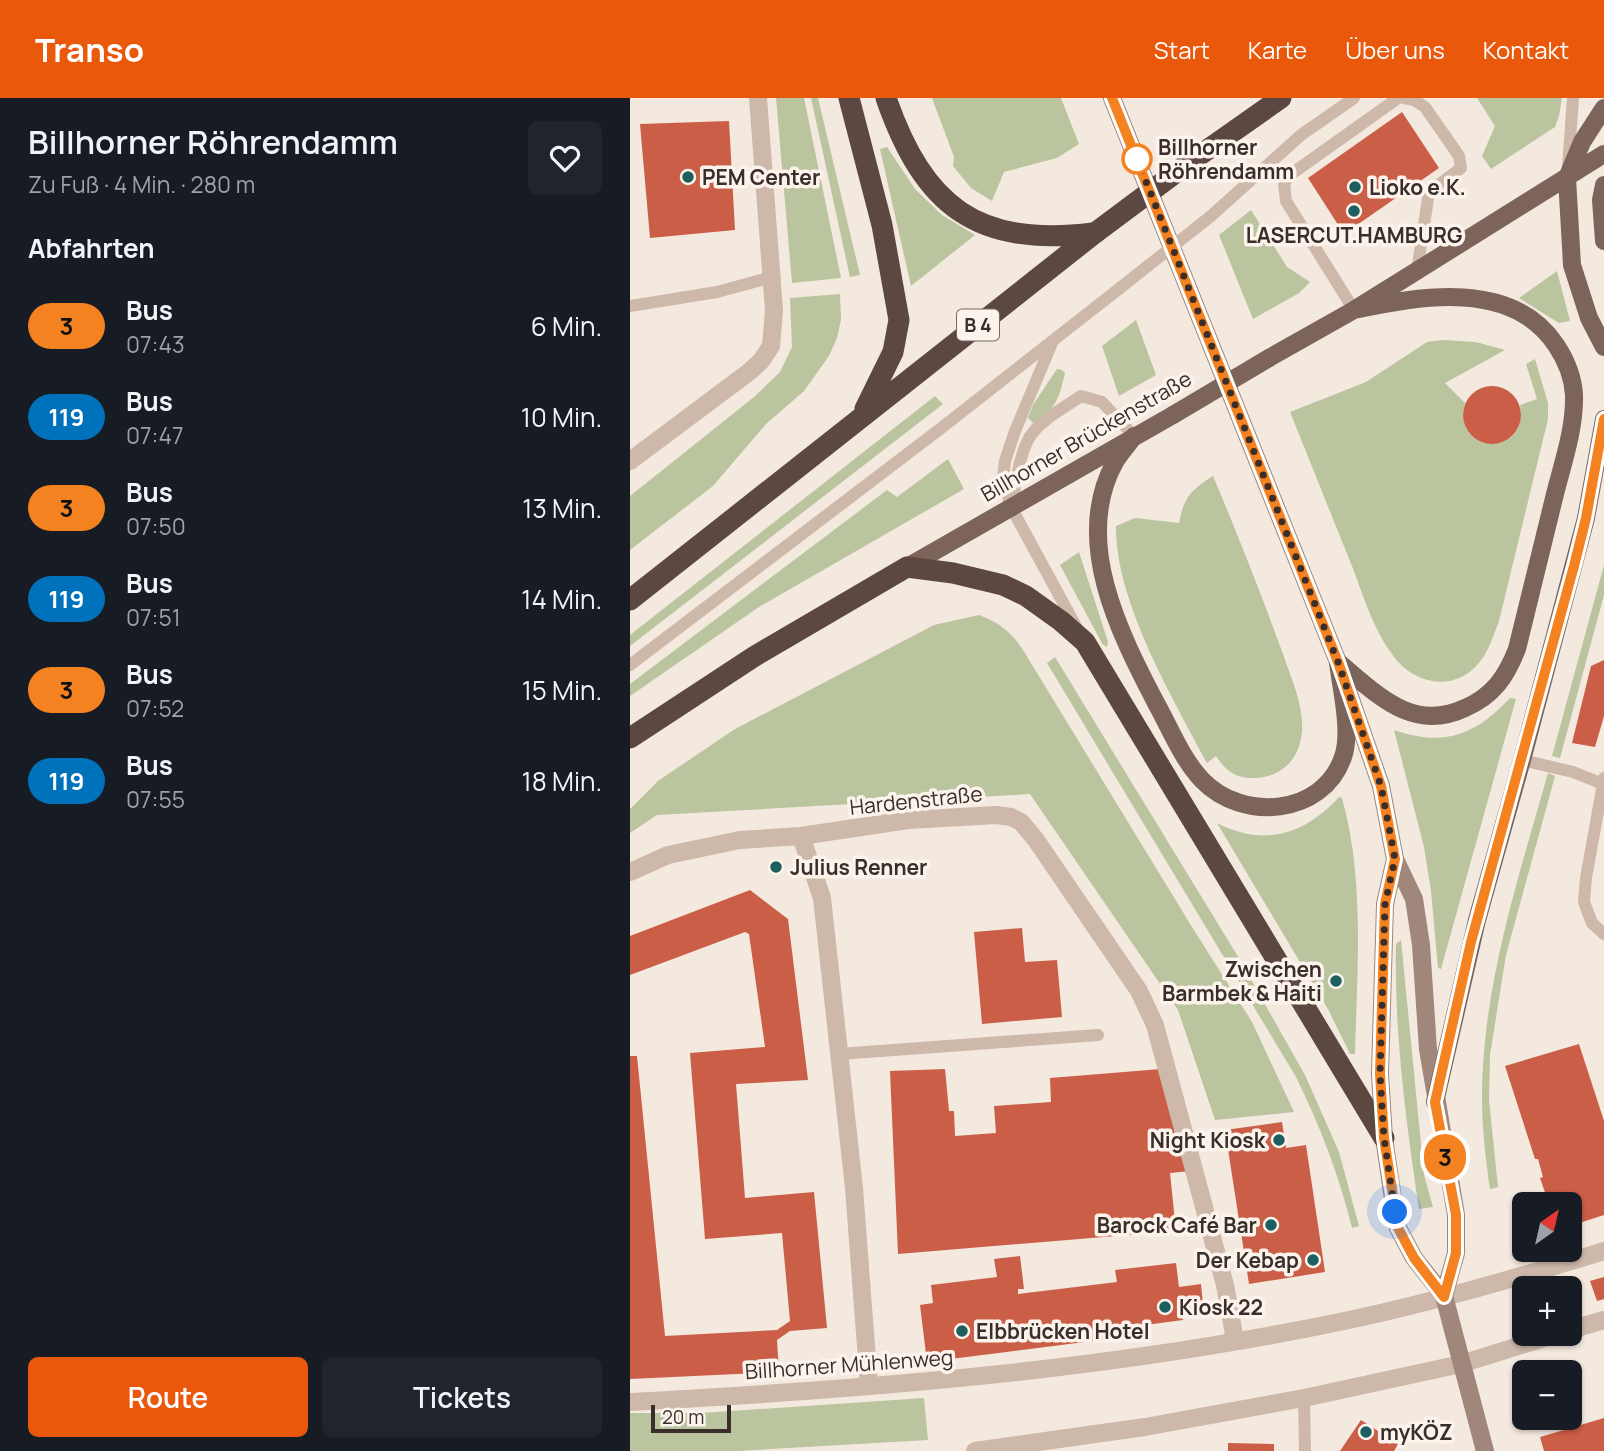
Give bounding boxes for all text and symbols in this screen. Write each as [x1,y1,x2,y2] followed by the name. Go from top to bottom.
[35,27,144,72] text: Transo
[1154,33,1210,66] text: Start
[1248,33,1307,66] text: Karte
[1345,33,1445,66] text: Über uns
[1483,33,1569,66] text: Kontakt
[28,119,398,164] text: Billhorner Röhrendamm
[528,121,602,195] button: heart
[1158,133,1294,185] place label: Billhorner Röhrendamm
[1122,144,1152,174] marker: Billhorner Röhrendamm
[702,163,820,191] place label: PEM Center
[28,168,255,200] text: Zu Fuß · 4 Min. · 280 m
[680,169,696,185] marker: PEM Center
[1369,173,1466,201] place label: Lioko e.K.
[1347,179,1363,195] marker: Lioko e.K.
[1346,203,1362,219] marker: LASERCUT.HAMBURG
[1246,221,1462,249] place label: LASERCUT.HAMBURG
[28,230,155,266] text: Abfahrten
[126,292,173,328] text: Bus
[531,308,602,344] text: 6 Min.
[60,309,73,342] text: 3
[957,310,999,341] road number: B 4
[126,328,185,360] text: 07:43
[976,364,1196,508] street label: Billhorner Brückenstraße
[126,383,173,419] text: Bus
[521,399,602,435] text: 10 Min.
[49,400,84,433] text: 119
[126,419,184,451] text: 07:47
[126,474,173,510] text: Bus
[522,490,602,526] text: 13 Min.
[60,491,73,524] text: 3
[126,510,186,542] text: 07:50
[126,565,173,601] text: Bus
[521,581,602,617] text: 14 Min.
[49,582,84,615] text: 119
[126,601,181,633] text: 07:51
[126,656,173,692] text: Bus
[522,672,602,708] text: 15 Min.
[60,673,73,706] text: 3
[126,692,184,724] text: 07:52
[126,747,173,783] text: Bus
[522,763,602,799] text: 18 Min.
[49,764,84,797] text: 119
[848,779,984,821] street label: Hardenstraße
[126,783,185,815] text: 07:55
[790,853,927,881] place label: Julius Renner
[768,859,784,875] marker: Julius Renner
[1162,955,1322,1007] place label: Zwischen Barmbek & Haiti
[1328,973,1344,989] marker: Zwischen Barmbek & Haiti
[1150,1126,1266,1154] place label: Night Kiosk
[1271,1132,1287,1148] marker: Night Kiosk
[1422,1134,1468,1180] line badge: 3
[1438,1140,1452,1173] text: 3
[1512,1192,1582,1262] north arrow
[1512,1192,1582,1430] map controls
[1377,1194,1412,1229] your location
[1097,1211,1257,1239] place label: Barock Café Bar
[1263,1217,1279,1233] marker: Barock Café Bar
[1196,1246,1299,1274] place label: Der Kebap
[1305,1252,1321,1268] marker: Der Kebap
[1512,1276,1582,1346] button: +
[1179,1293,1263,1321] place label: Kiosk 22
[1157,1299,1173,1315] marker: Kiosk 22
[976,1317,1150,1345] place label: Elbbrücken Hotel
[954,1323,970,1339] marker: Elbbrücken Hotel
[744,1343,954,1385] street label: Billhorner Mühlenweg
[28,1357,308,1437] button: Route
[322,1357,602,1437] button: Tickets
[1512,1360,1582,1430] button: −
[651,1402,732,1434] scale bar
[662,1404,704,1430] text: 20 m
[1380,1418,1453,1446] place label: myKÖZ
[1358,1424,1374,1440] marker: myKÖZ

